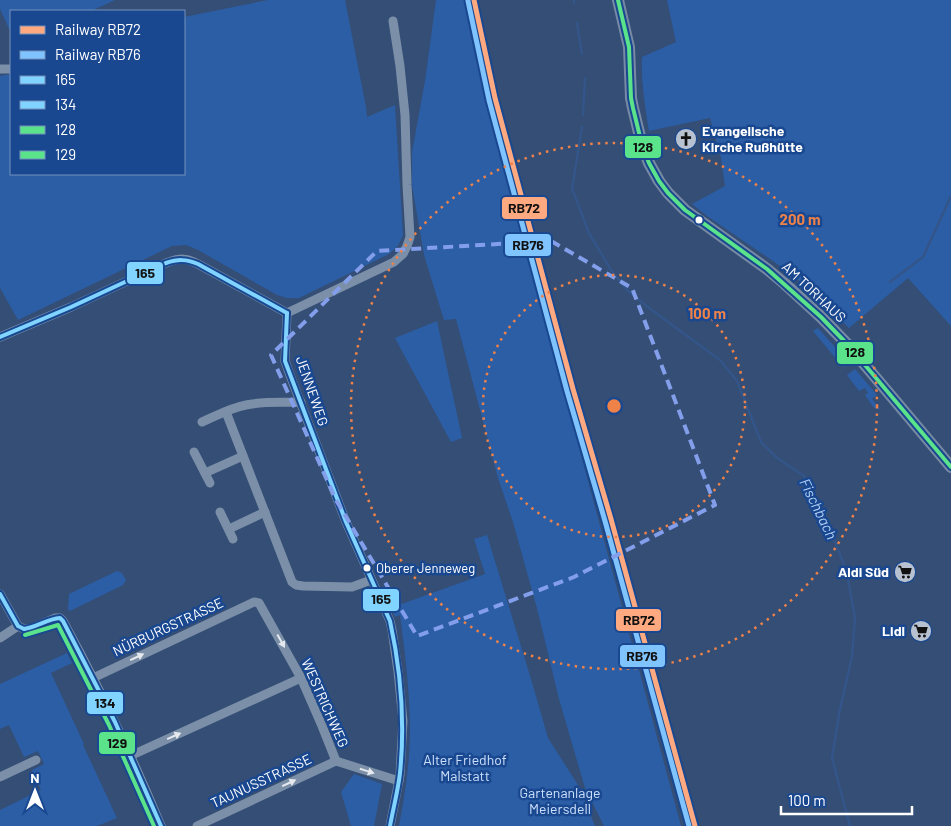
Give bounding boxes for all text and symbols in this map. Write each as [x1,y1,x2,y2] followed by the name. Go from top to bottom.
[10,10,185,175] legend
[55,20,141,38] text: Railway RB72
[55,45,141,63] text: Railway RB76
[55,70,76,88] text: 165
[55,95,76,113] text: 134
[55,120,76,138] text: 128
[702,122,803,155] place label: Evangelische Kirche Rußhütte
[674,127,698,151] church icon: Evangelische Kirche Rußhütte
[624,135,662,159] line badge: 128
[633,138,654,155] text: 128
[55,145,76,163] text: 129
[501,196,548,220] line badge: RB72
[508,199,540,216] text: RB72
[779,210,821,228] text: 200 m
[694,215,704,225] unlabelled marker
[504,233,552,257] line badge: RB76
[512,236,544,253] text: RB76
[779,258,850,325] street label: AM TORHAUS
[126,261,164,285] line badge: 165
[135,264,155,281] text: 165
[688,304,726,322] text: 100 m
[836,341,874,365] line badge: 128
[845,343,866,360] text: 128
[293,354,332,428] street label: JENNEWEG
[605,397,623,415] centre of rings
[796,475,841,542] water label: Fischbach
[376,560,475,576] place label: Oberer Jenneweg
[893,560,917,584] supermarket icon: Aldi Süd
[362,563,372,573] marker: Oberer Jenneweg
[838,563,889,580] place label: Aldi Süd
[362,588,400,612] line badge: 165
[371,590,391,607] text: 165
[110,594,226,660] street label: NÜRBURGSTRASSE
[615,608,662,632] line badge: RB72
[623,611,655,628] text: RB72
[909,619,933,643] supermarket icon: Lidl
[882,622,905,639] place label: Lidl
[276,634,285,648] one-way arrow
[619,644,666,668] line badge: RB76
[626,647,658,664] text: RB76
[130,653,144,661] one-way arrow
[298,656,353,750] street label: WESTRICHWEG
[86,691,124,715] line badge: 134
[95,694,116,711] text: 134
[98,731,136,755] line badge: 129
[167,732,181,740] one-way arrow
[107,734,127,751] text: 129
[208,750,314,811] street label: TAUNUSSTRASSE
[423,751,507,784] park label: Alter Friedhof Malstatt
[10,766,60,816] north arrow
[360,768,375,776] one-way arrow
[30,769,40,786] text: N
[282,779,296,787] one-way arrow
[520,784,600,817] park label: Gartenanlage Meiersdell
[781,784,912,816] scale bar
[788,791,826,809] text: 100 m

